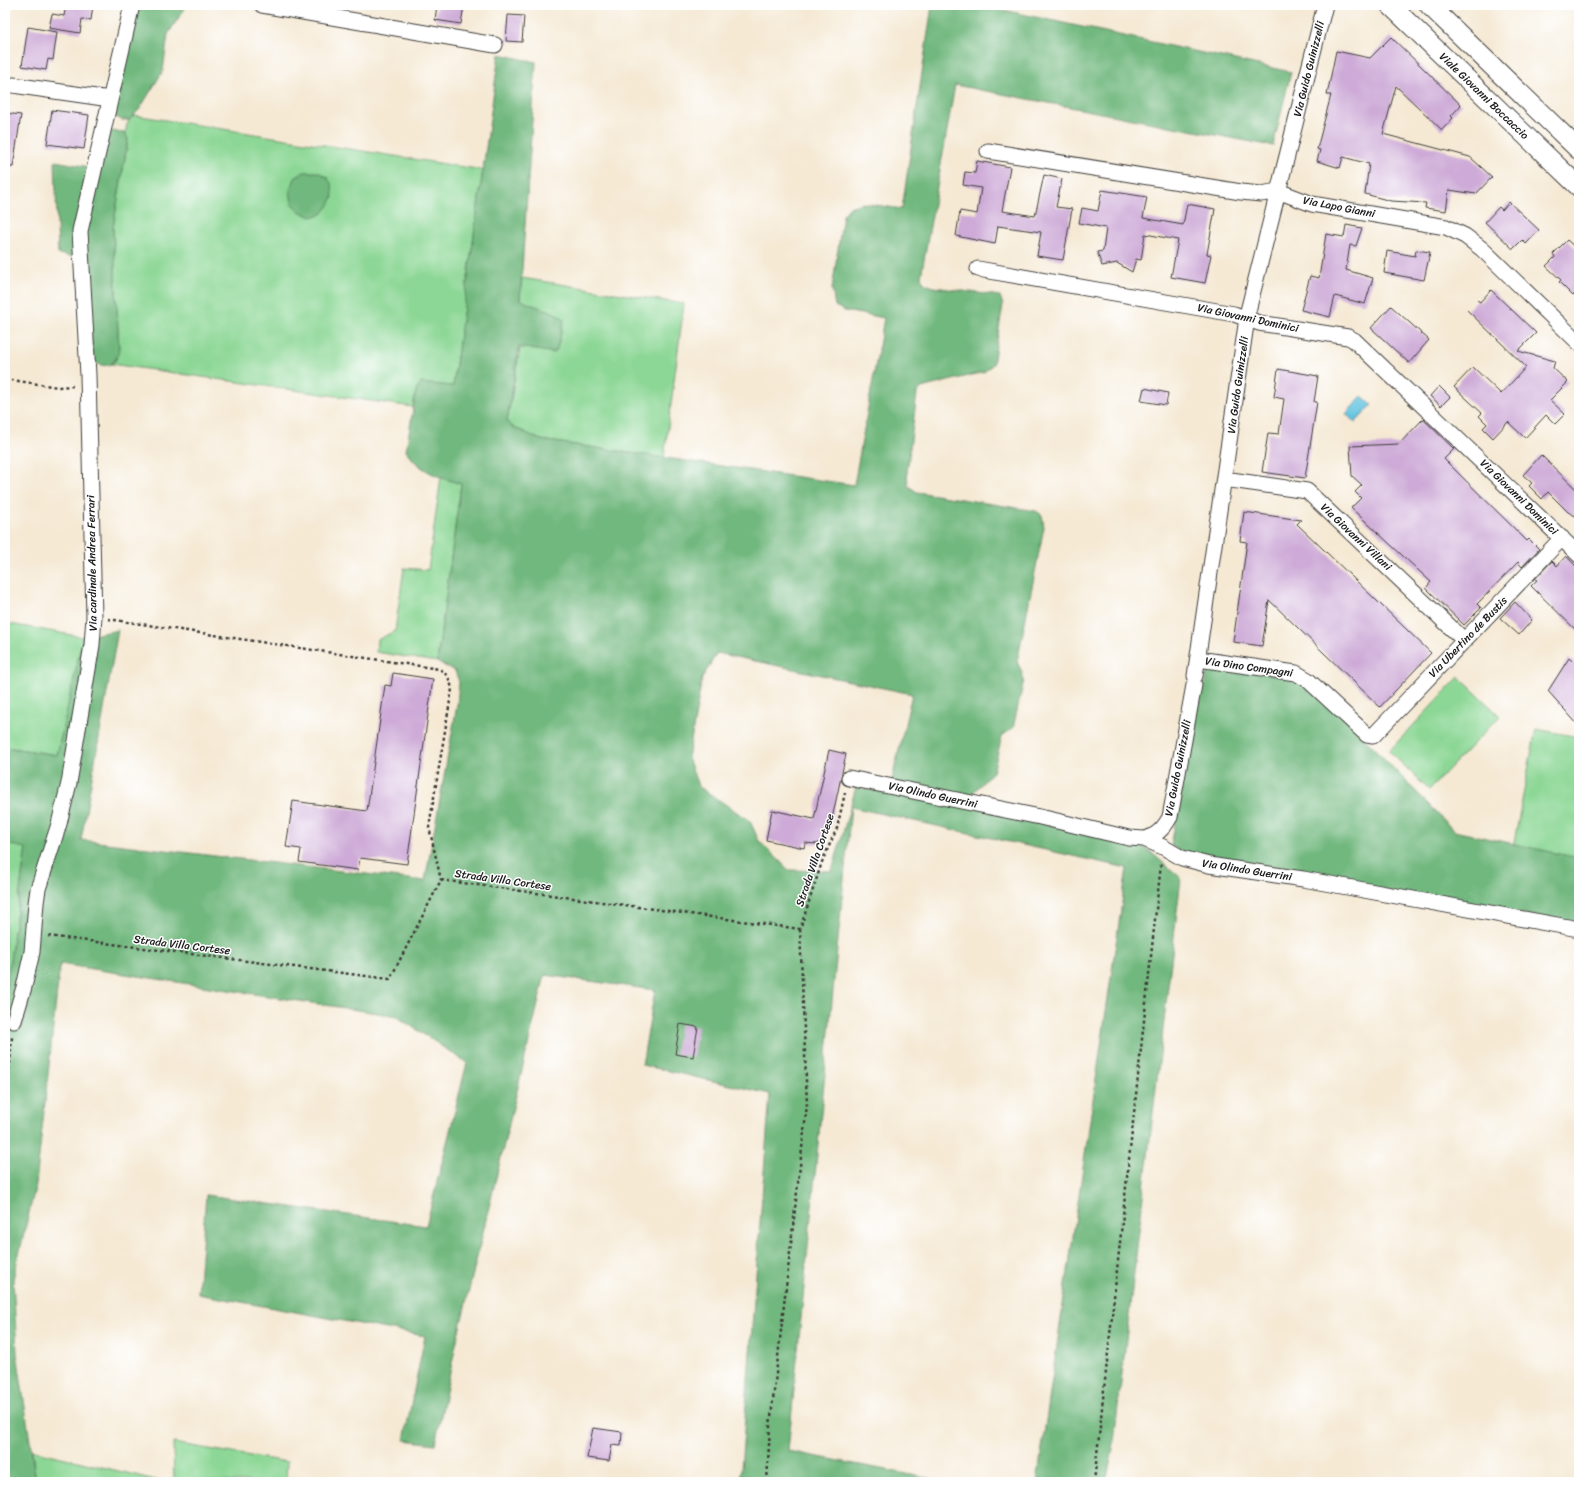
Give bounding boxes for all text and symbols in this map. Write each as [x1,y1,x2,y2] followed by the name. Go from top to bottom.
[1288,18,1330,119] street label: Via Guido Guinizzelli
[1435,48,1534,144] street label: Viale Giovanni Boccaccio
[1301,191,1378,223] street label: Via Lapo Gianni
[1196,298,1301,338] street label: Via Giovanni Dominici
[1222,334,1254,435] street label: Via Guido Guinizzelli
[1475,454,1563,540] street label: Via Giovanni Dominici
[81,494,103,631] street label: Via cardinale Andrea Ferrari
[1316,499,1397,576] street label: Via Giovanni Villani
[1424,591,1513,682] street label: Via Ubertino de Bustis
[1204,651,1295,683] street label: Via Dino Compagni
[1159,717,1197,818] street label: Via Guido Guinizzelli
[887,776,980,814] street label: Via Olindo Guerrini
[790,811,840,909] street label: Strada Villa Cortese
[1201,854,1294,887] street label: Via Olindo Guerrini
[454,864,553,896] street label: Strada Villa Cortese
[133,930,232,960] street label: Strada Villa Cortese

